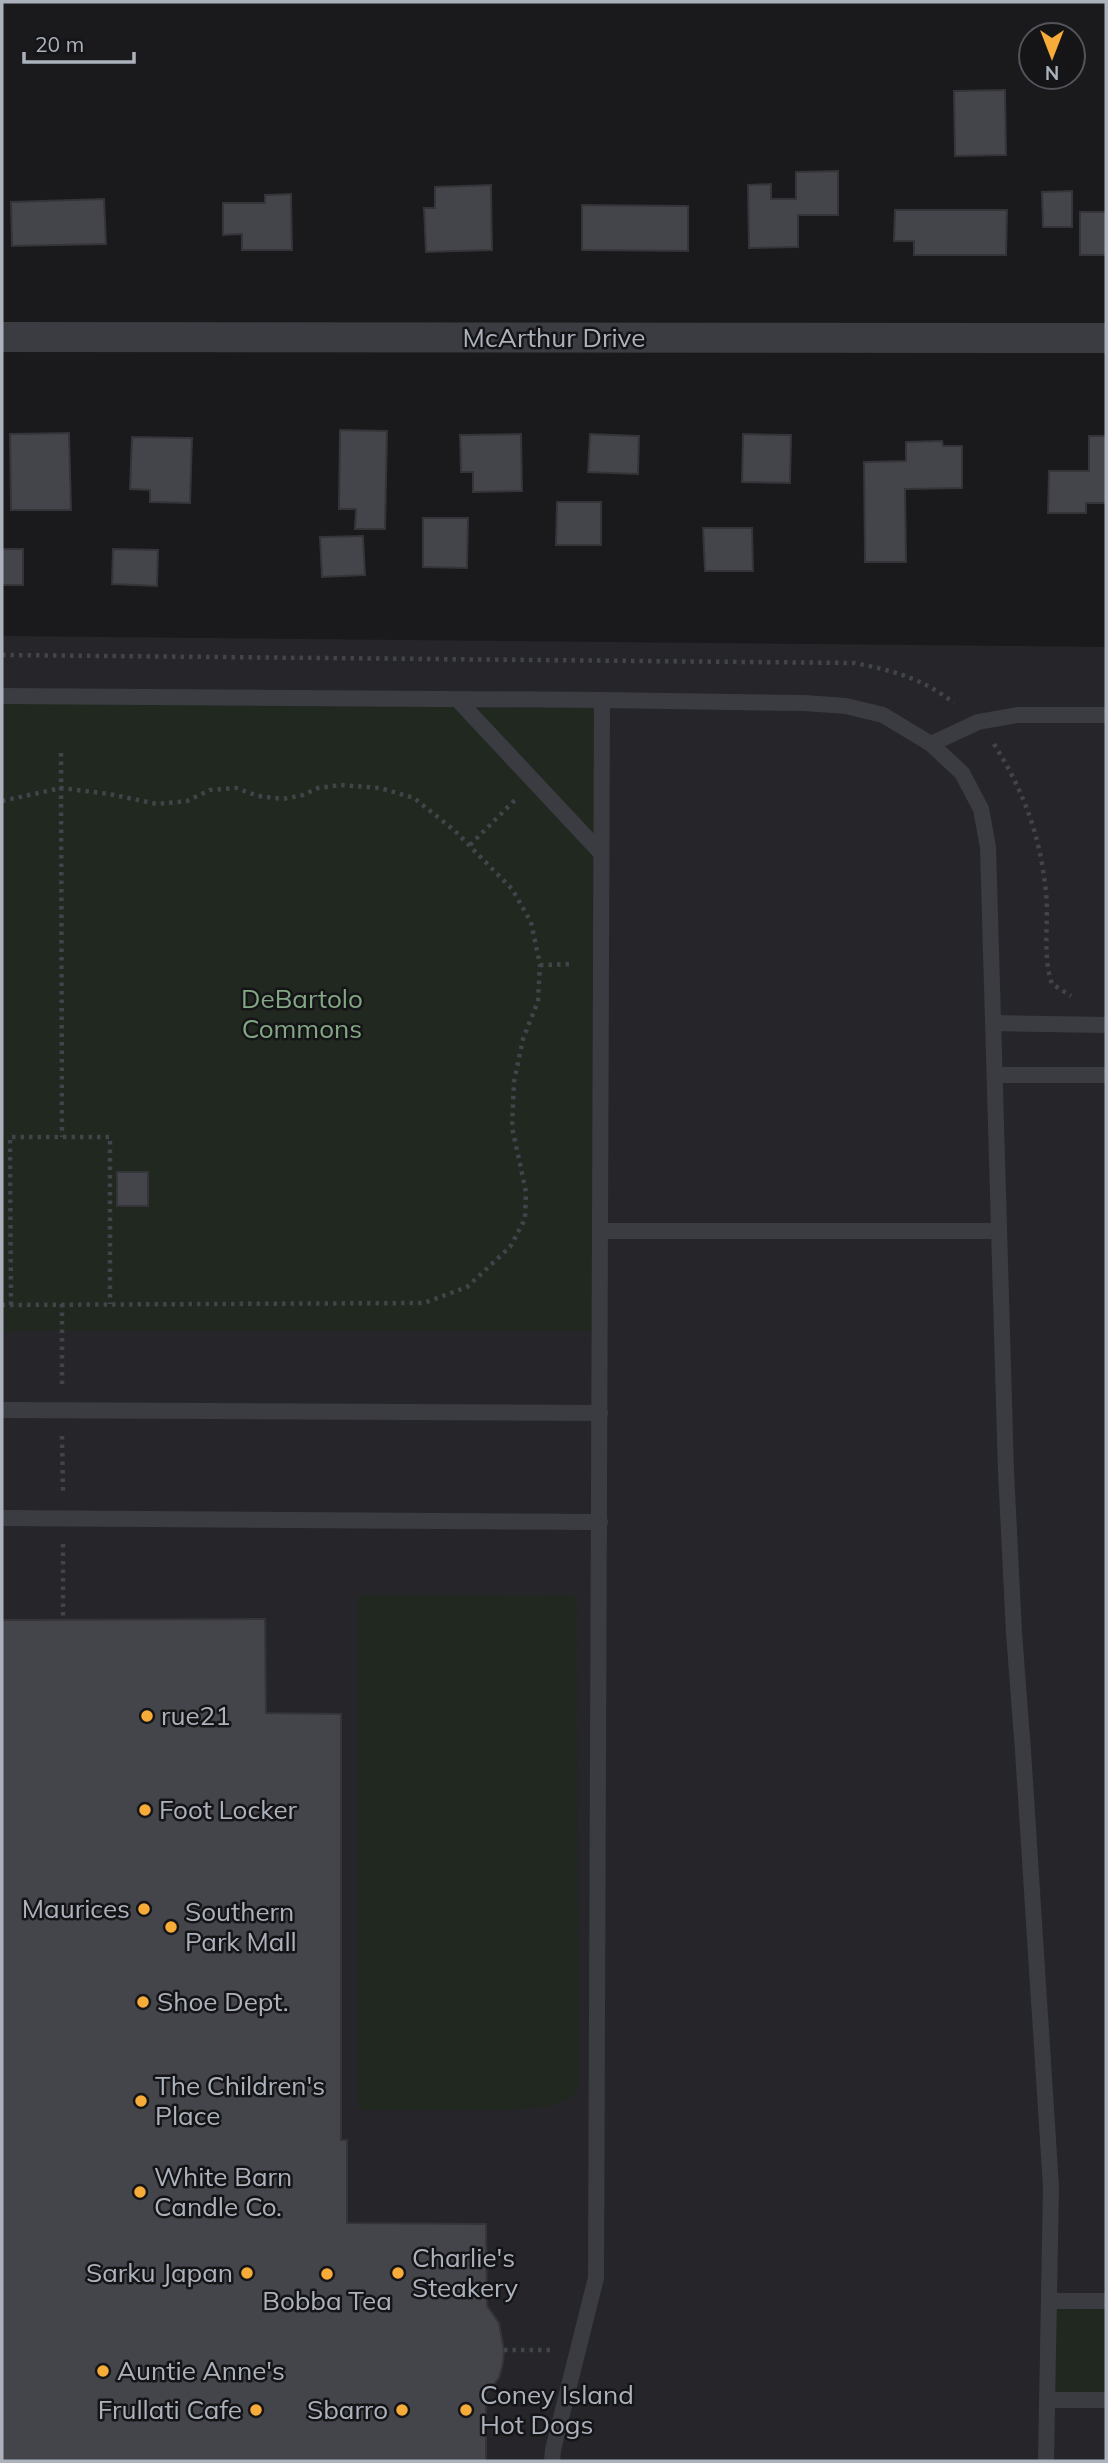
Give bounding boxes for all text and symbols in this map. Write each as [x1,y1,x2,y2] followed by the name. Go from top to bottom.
[24,21,135,65] scale bar
[1017,21,1087,91] north arrow
[35,31,84,57] text: 20 m
[1045,61,1059,85] text: N
[463,321,645,354] street label: McArthur Drive
[241,982,363,1045] park label: DeBartolo Commons
[161,1699,231,1732] place label: rue21
[139,1708,155,1724] marker: rue21
[159,1793,298,1826] place label: Foot Locker
[137,1802,153,1818] marker: Foot Locker
[22,1892,130,1925] place label: Maurices
[185,1895,297,1958] place label: Southern Park Mall
[136,1901,152,1917] marker: Maurices
[163,1919,179,1935] marker: Southern Park Mall
[157,1985,289,2018] place label: Shoe Dept.
[135,1994,151,2010] marker: Shoe Dept.
[155,2069,325,2132] place label: The Children's Place
[133,2093,149,2109] marker: The Children's Place
[154,2160,292,2223] place label: White Barn Candle Co.
[132,2184,148,2200] marker: White Barn Candle Co.
[412,2241,518,2304] place label: Charlie's Steakery
[86,2256,233,2289] place label: Sarku Japan
[239,2265,255,2281] marker: Sarku Japan
[390,2265,406,2281] marker: Charlie's Steakery
[319,2266,335,2282] marker: Bobba Tea
[262,2284,392,2317] place label: Bobba Tea
[117,2354,285,2387] place label: Auntie Anne's
[95,2363,111,2379] marker: Auntie Anne's
[480,2378,634,2441] place label: Coney Island Hot Dogs
[98,2393,242,2426] place label: Frullati Cafe
[307,2393,388,2426] place label: Sbarro
[248,2402,264,2418] marker: Frullati Cafe
[394,2402,410,2418] marker: Sbarro
[458,2402,474,2418] marker: Coney Island Hot Dogs

